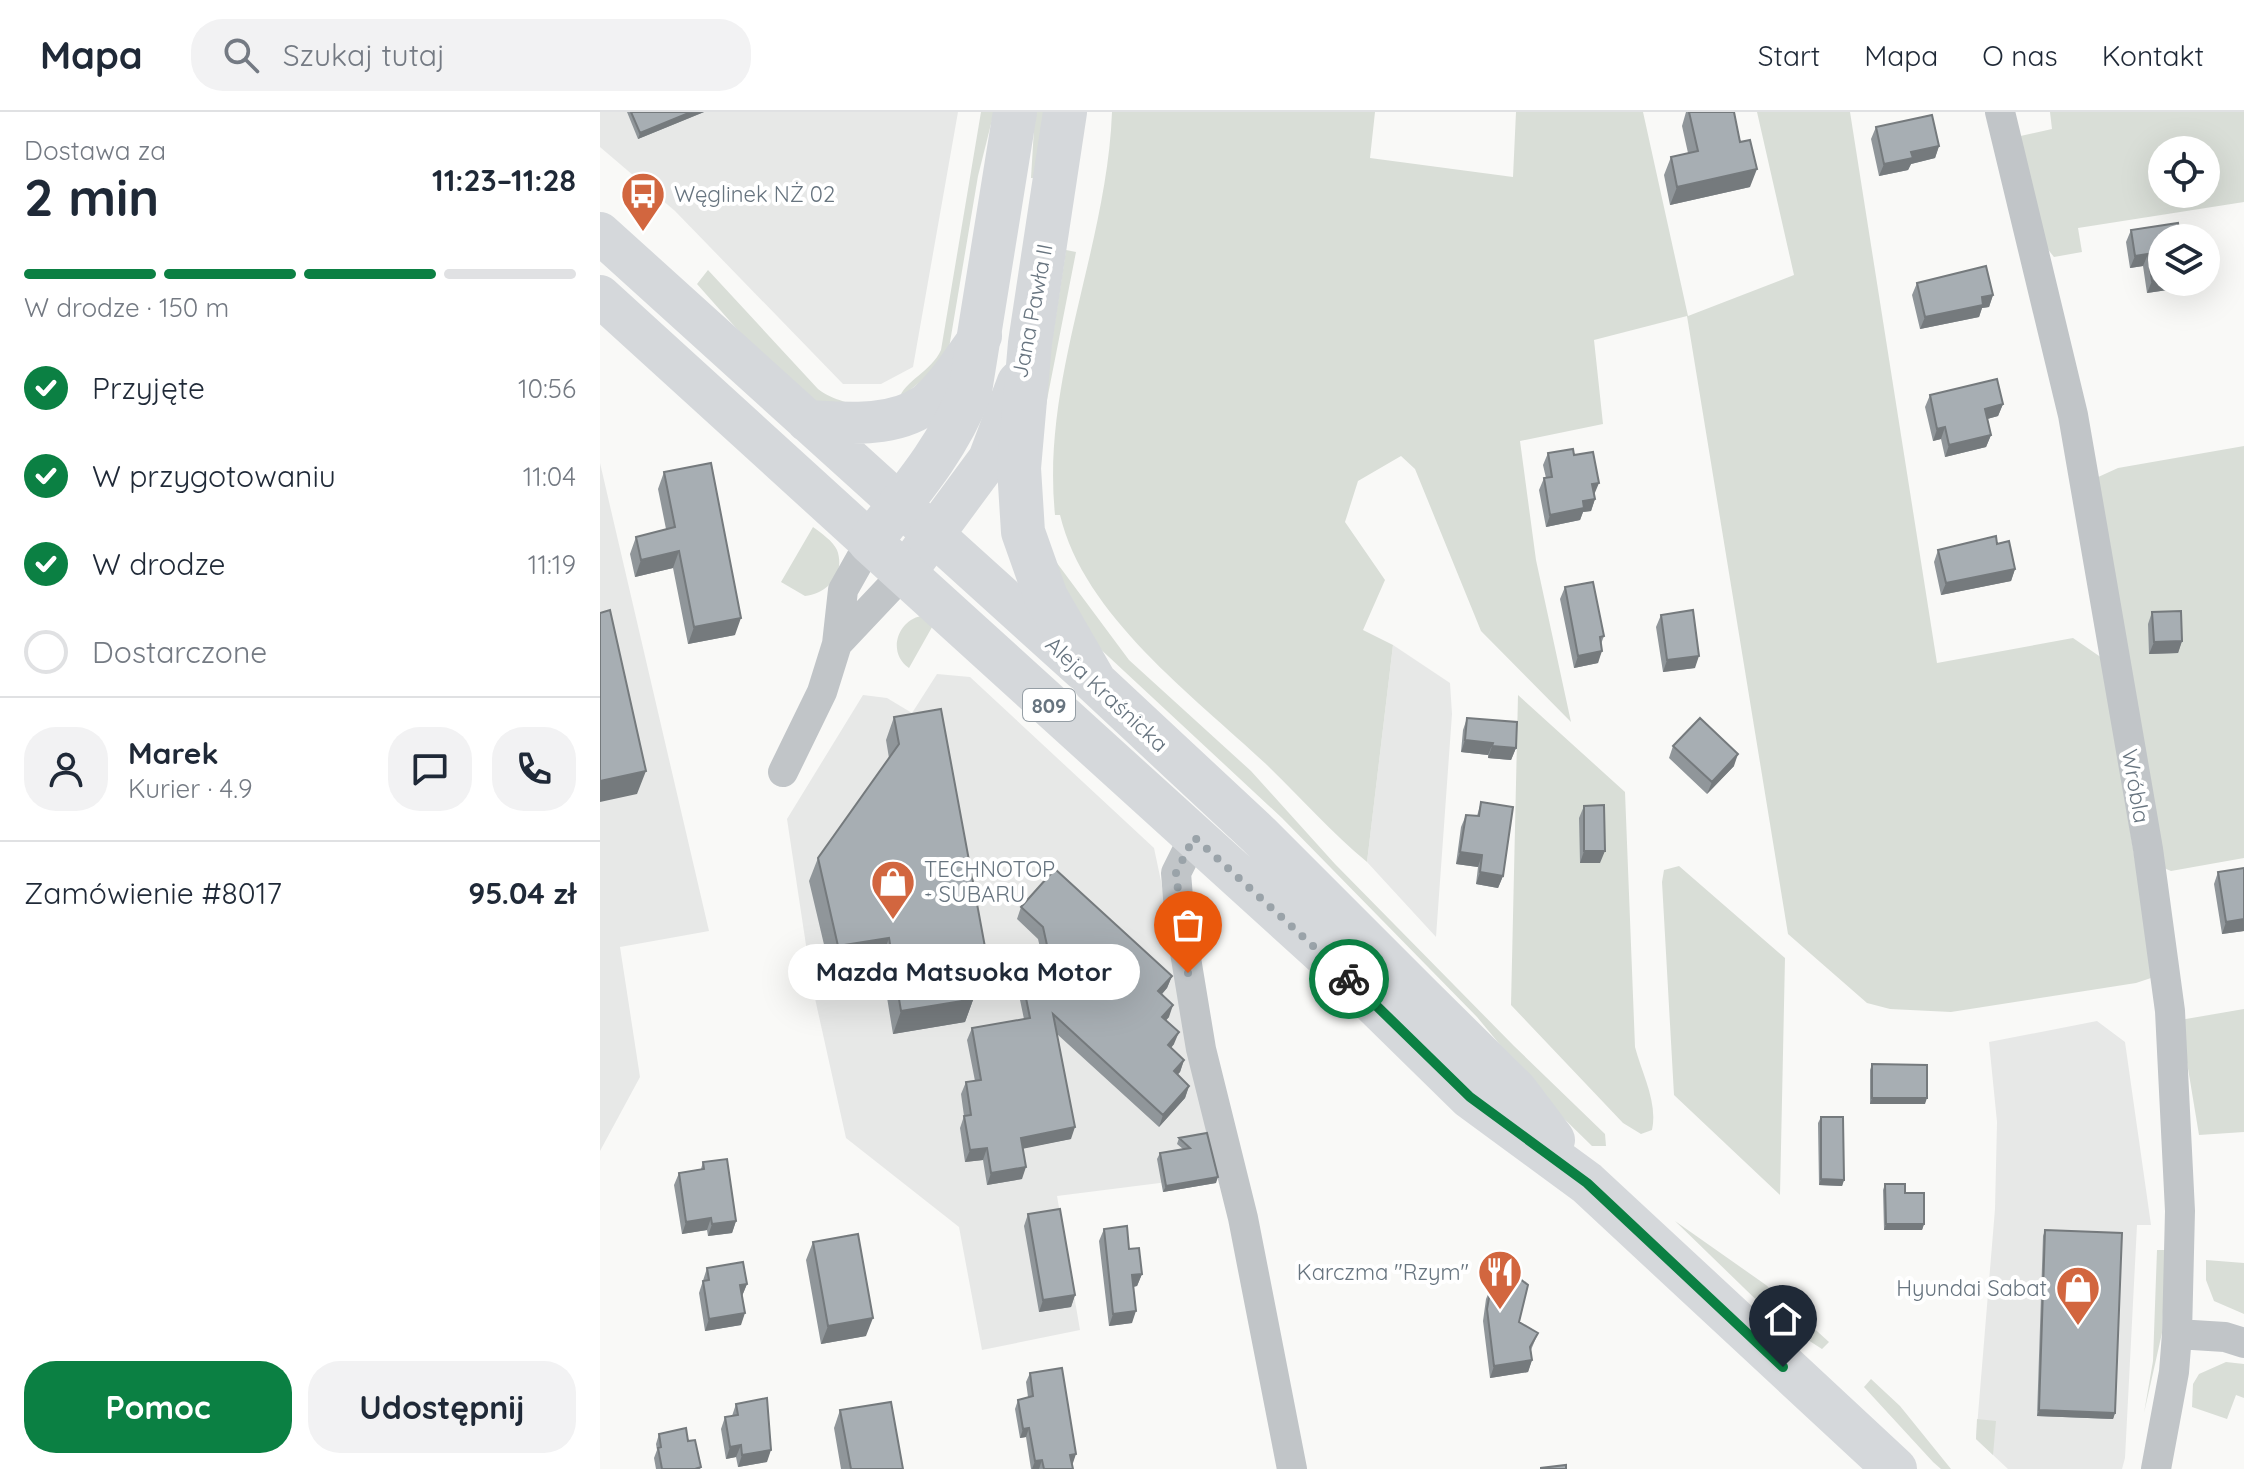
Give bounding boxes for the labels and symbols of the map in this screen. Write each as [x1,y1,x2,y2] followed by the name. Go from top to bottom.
[619,170,667,233] bus stop icon: Węglinek NŻ 02
[674,180,835,208] place label: Węglinek NŻ 02
[1005,242,1059,380] street label: Jana Pawła II
[1040,630,1174,758] street label: Aleja Kraśnicka
[1023,689,1075,721] road number: 809
[2116,747,2156,825] street label: Wróbla
[924,855,1055,908] place label: TECHNOTOP - SUBARU
[869,858,917,921] shop icon: TECHNOTOP - SUBARU
[1154,891,1222,973] pin
[1309,939,1389,1019] courier
[788,945,1140,1001] callout: Mazda Matsuoka Motor
[1476,1248,1524,1311] restaurant icon: Karczma "Rzym"
[1297,1258,1469,1286] place label: Karczma "Rzym"
[2054,1264,2102,1327] shop icon: Hyundai Sabat
[1896,1274,2047,1302] place label: Hyundai Sabat
[1749,1285,1817,1367] pin

